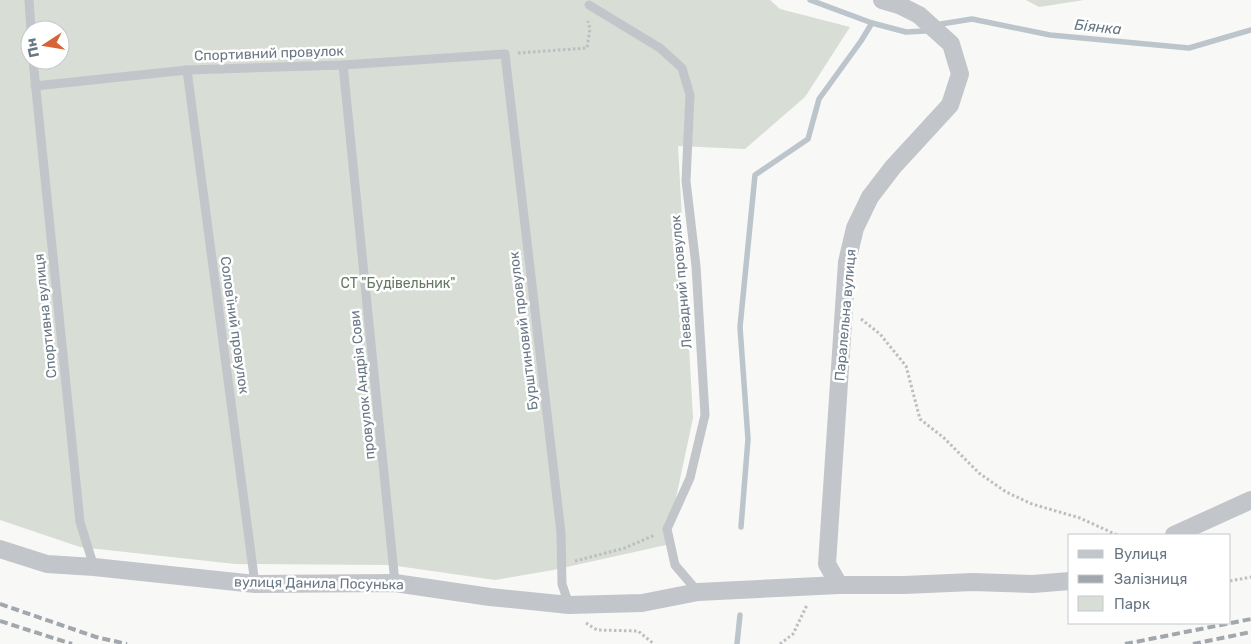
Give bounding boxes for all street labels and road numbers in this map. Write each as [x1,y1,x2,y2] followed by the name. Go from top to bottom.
[194,42,345,65] street label: Спортивний провулок
[667,214,696,350] street label: Левадний провулок
[831,248,860,382] street label: Паралельна вулиця
[505,250,542,411] street label: Бурштиновий провулок
[30,253,60,379] street label: Спортивна вулиця
[216,255,253,395] street label: Соловʼїний провулок
[346,310,379,460] street label: провулок Андрія Сови
[234,574,404,593] street label: вулиця Данила Посунька

